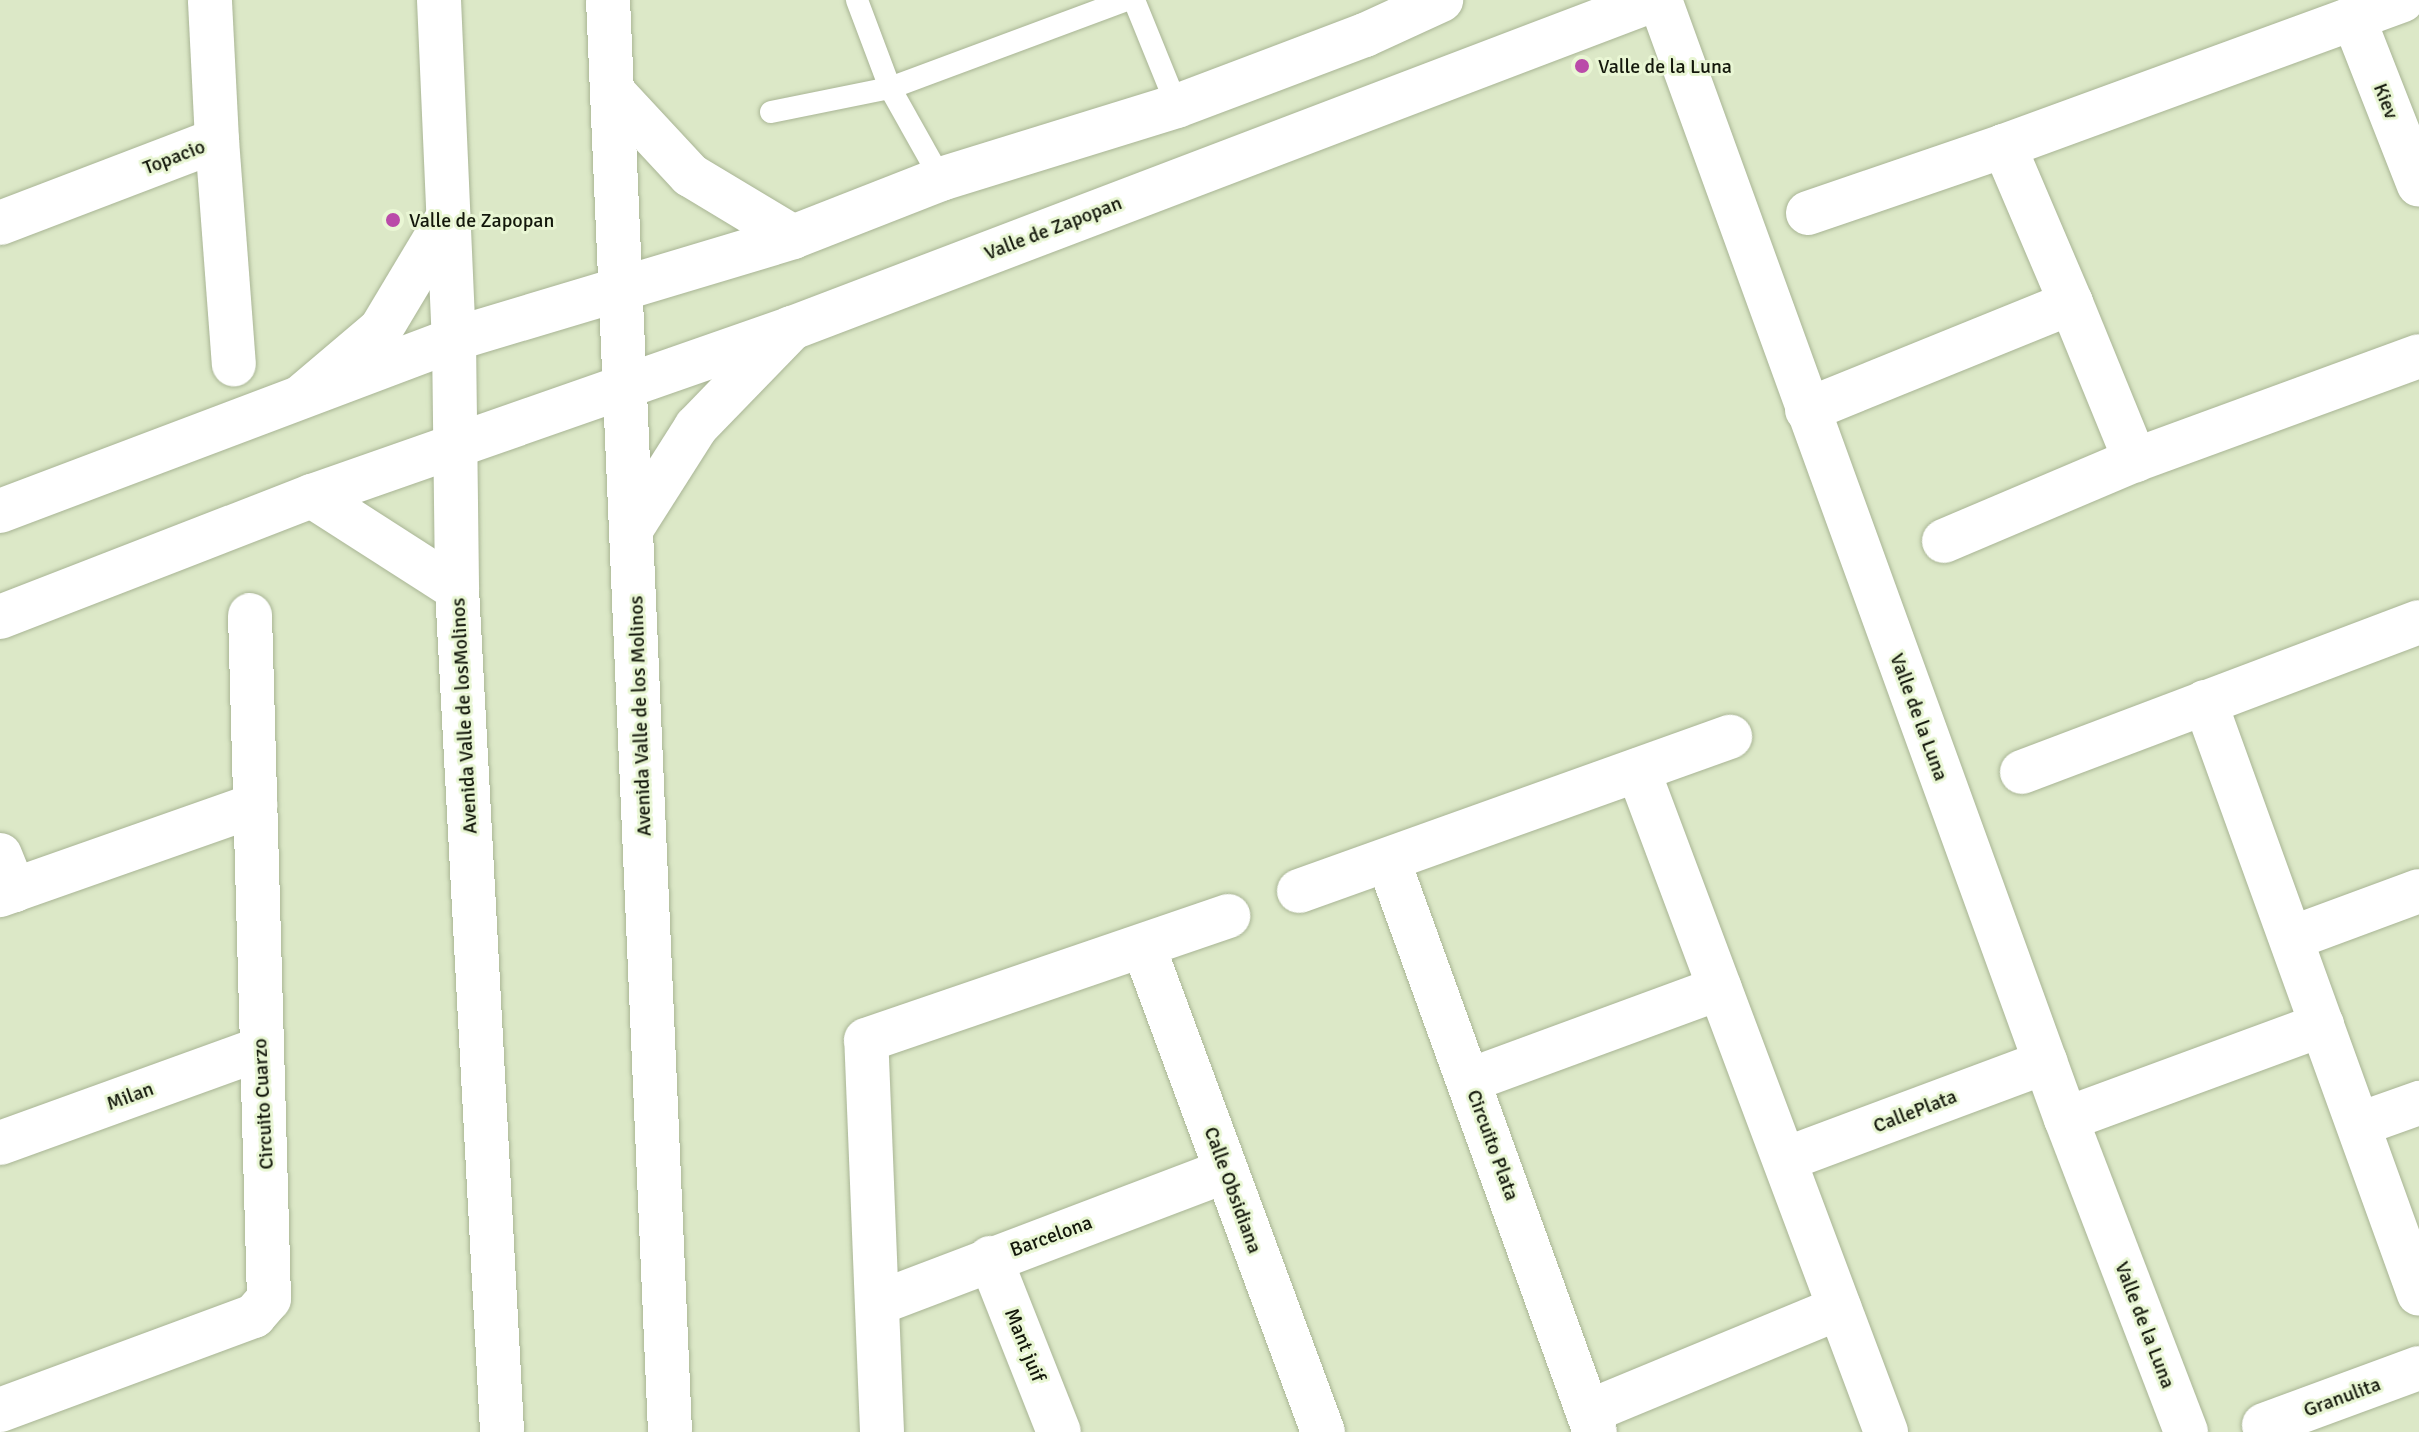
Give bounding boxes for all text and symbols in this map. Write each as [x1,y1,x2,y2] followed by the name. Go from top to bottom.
[1598,54,1732,78] place label: Valle de la Luna
[1573,57,1591,75] marker: Valle de la Luna
[2368,80,2404,122] street label: Kiev
[140,134,208,180] street label: Topacio
[981,191,1125,265] street label: Valle de Zapopan
[409,208,554,232] place label: Valle de Zapopan
[384,211,402,229] marker: Valle de Zapopan
[624,595,656,837] street label: Avenida Valle de los Molinos
[446,597,482,835] street label: Avenida Valle de losMolinos
[1885,650,1953,784] street label: Valle de la Luna
[248,1038,278,1170] street label: Circuito Cuarzo
[103,1076,157,1116] street label: Milan
[1870,1084,1960,1138] street label: CallePlata
[1462,1086,1524,1204] street label: Circuito Plata
[1199,1123,1267,1257] street label: Calle Obsidiana
[1007,1210,1095,1262] street label: Barcelona
[2110,1258,2180,1392] street label: Valle de la Luna
[999,1305,1051,1385] street label: Mant juif
[2300,1372,2384,1422] street label: Granulita

